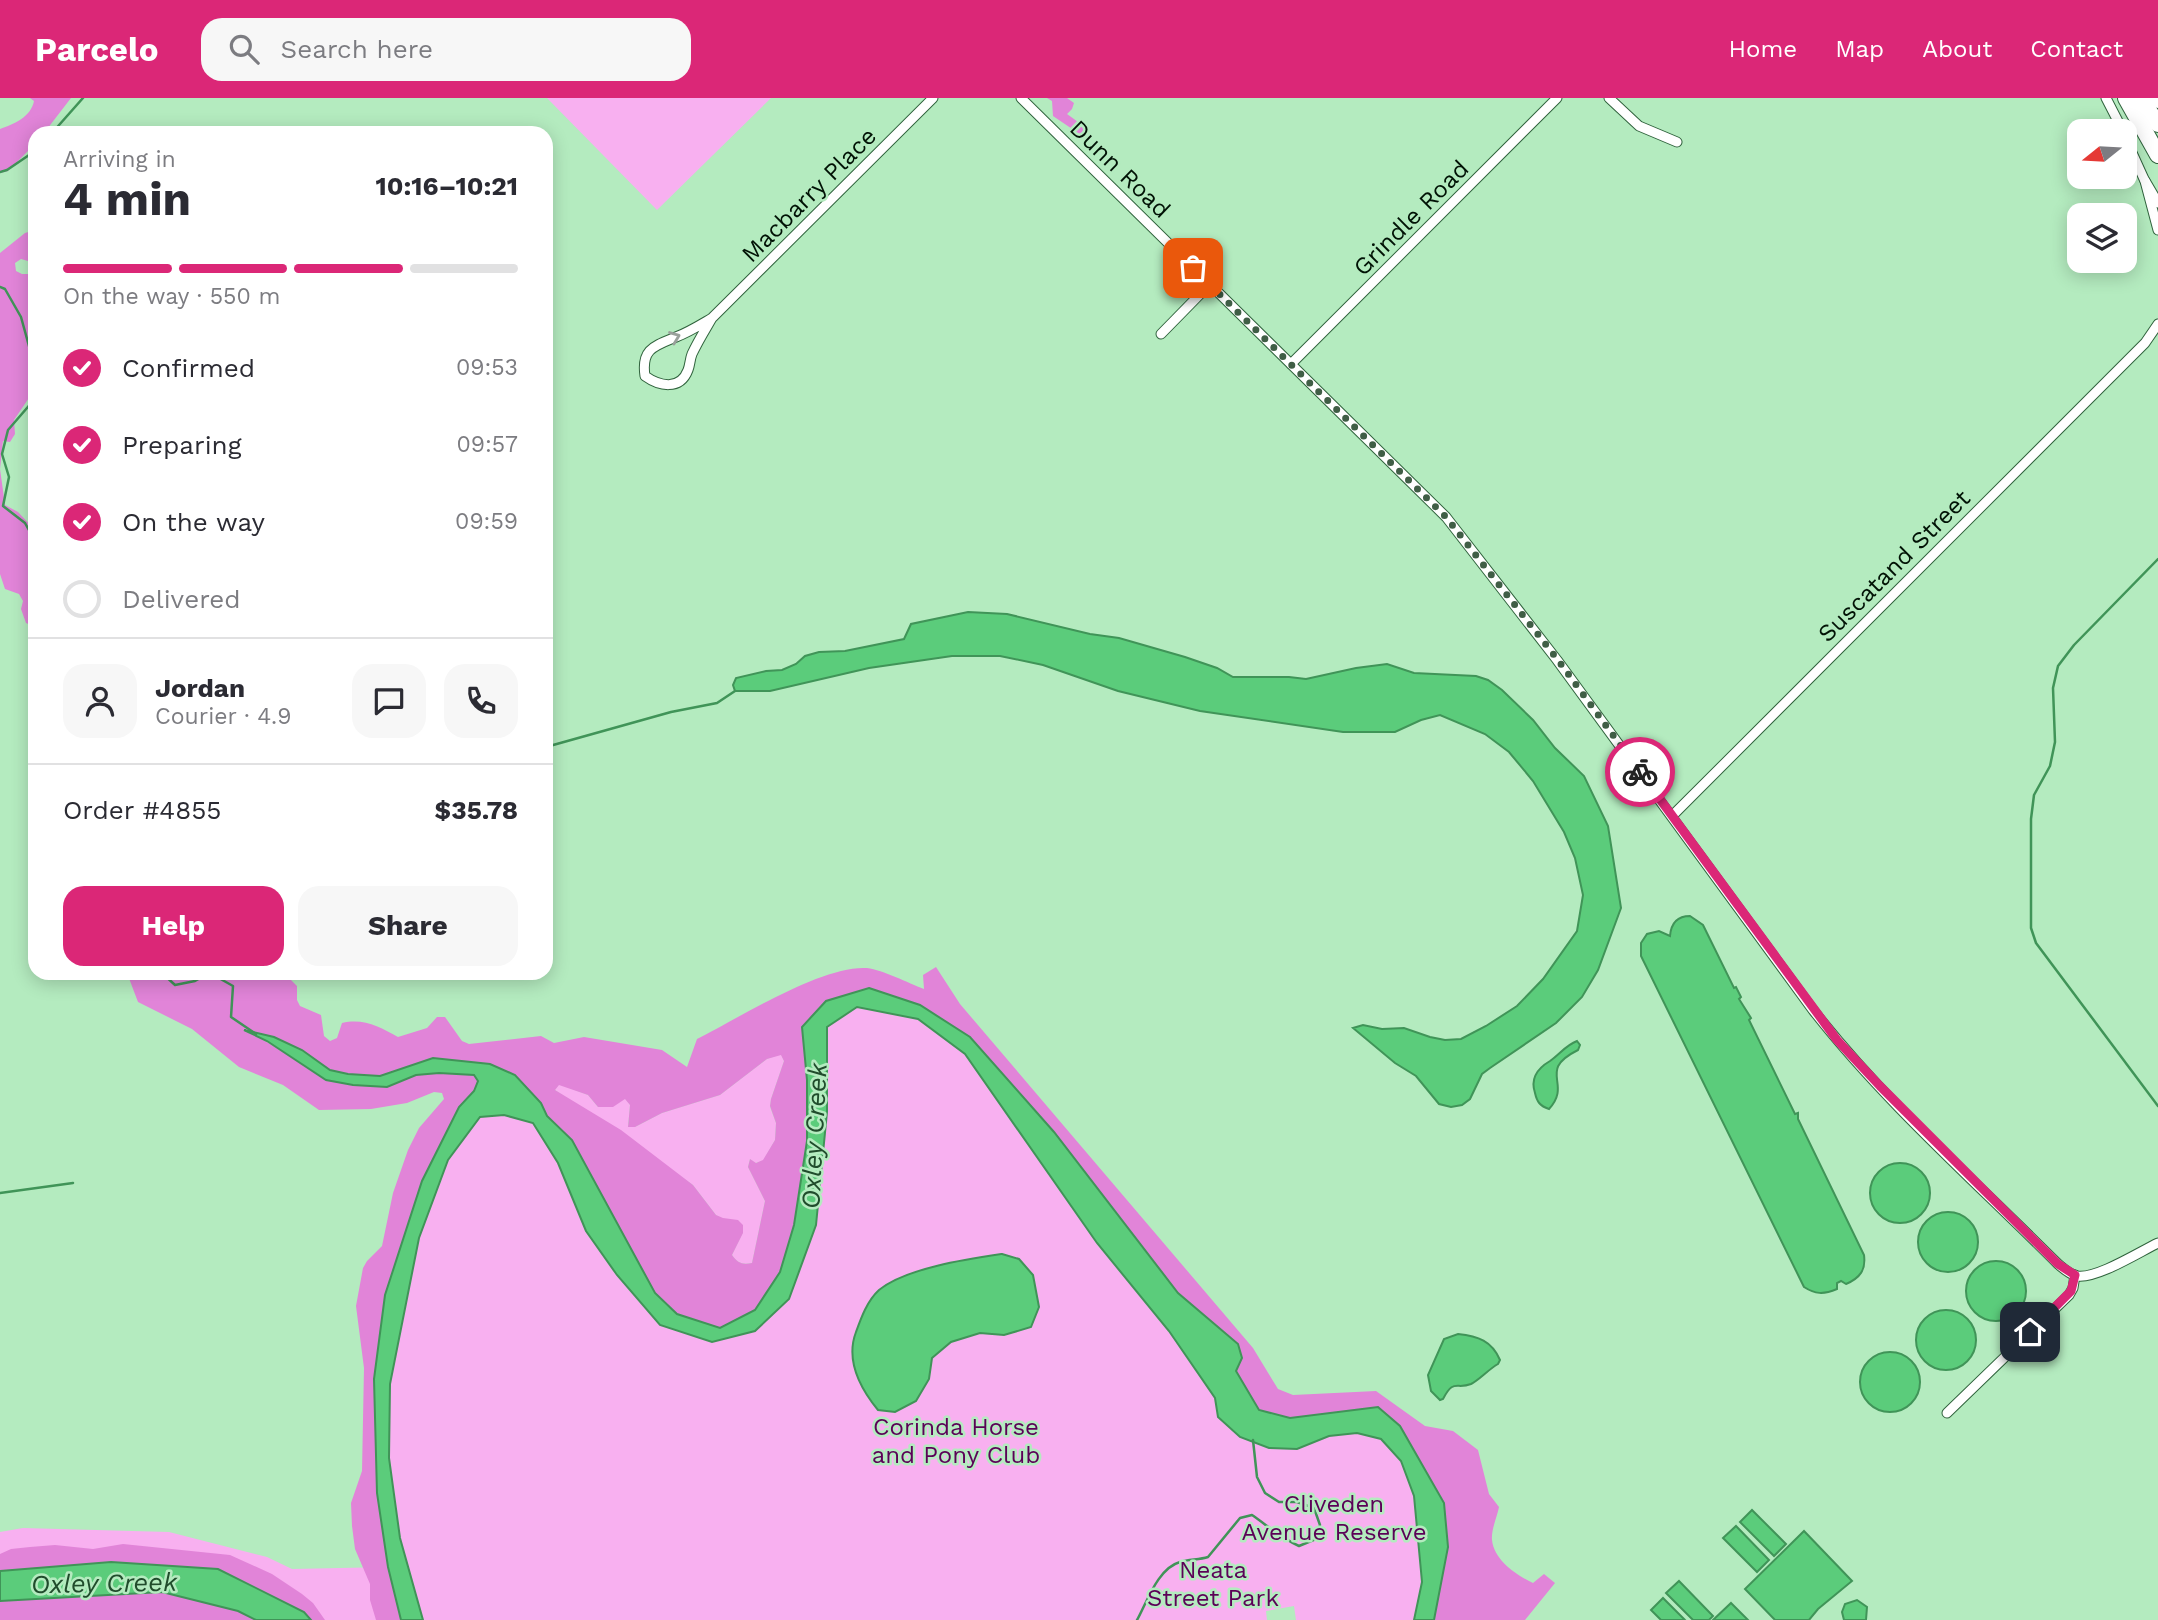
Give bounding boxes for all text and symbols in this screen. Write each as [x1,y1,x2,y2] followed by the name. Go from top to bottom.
[201,18,691,81] search box
[35,30,159,69] text: Parcelo
[225,30,263,68] icon: search
[281,34,433,64] text: Search here
[1729,35,1797,63] text: Home
[1835,35,1884,63] text: Map
[1922,35,1992,63] text: About
[2030,35,2123,63] text: Contact
[1064,114,1176,224] street label: Dunn Road
[2067,119,2137,189] north arrow
[2067,119,2137,273] map controls
[736,122,882,268] street label: Macbarry Place
[63,146,176,173] text: Arriving in
[1348,155,1474,281] street label: Grindle Road
[376,171,518,201] text: 10:16–10:21
[63,172,191,226] text: 4 min
[2067,203,2137,273] button: layers
[1163,238,1223,298] pin
[1174,249,1212,287] icon: bag
[63,283,281,310] text: On the way · 550 m
[668,331,680,345] one-way arrow
[63,349,101,387] icon: check
[122,353,255,383] text: Confirmed
[456,354,518,381] text: 09:53
[63,426,101,464] icon: check
[122,430,242,460] text: Preparing
[456,431,518,458] text: 09:57
[1812,484,1976,648] street label: Suscatand Street
[63,503,101,541] icon: check
[122,507,265,537] text: On the way
[455,508,518,535] text: 09:59
[122,584,241,614] text: Delivered
[63,664,137,738] button: person
[352,664,426,738] button: chat
[444,664,518,738] button: phone
[155,673,245,703] text: Jordan
[155,703,291,730] text: Courier · 4.9
[1605,737,1675,807] courier
[1621,753,1659,791] icon: bike
[63,795,221,825] text: Order #4855
[435,795,518,825] text: $35.78
[63,886,284,966] button: Help
[298,886,518,966] button: Share
[795,1061,833,1210] water label: Oxley Creek
[2000,1302,2060,1362] pin
[2011,1313,2049,1351] icon: home
[872,1413,1040,1469] park label: Corinda Horse and Pony Club
[1241,1490,1427,1546] park label: Cliveden Avenue Reserve
[1147,1556,1279,1612] park label: Neata Street Park
[31,1567,178,1599] water label: Oxley Creek

